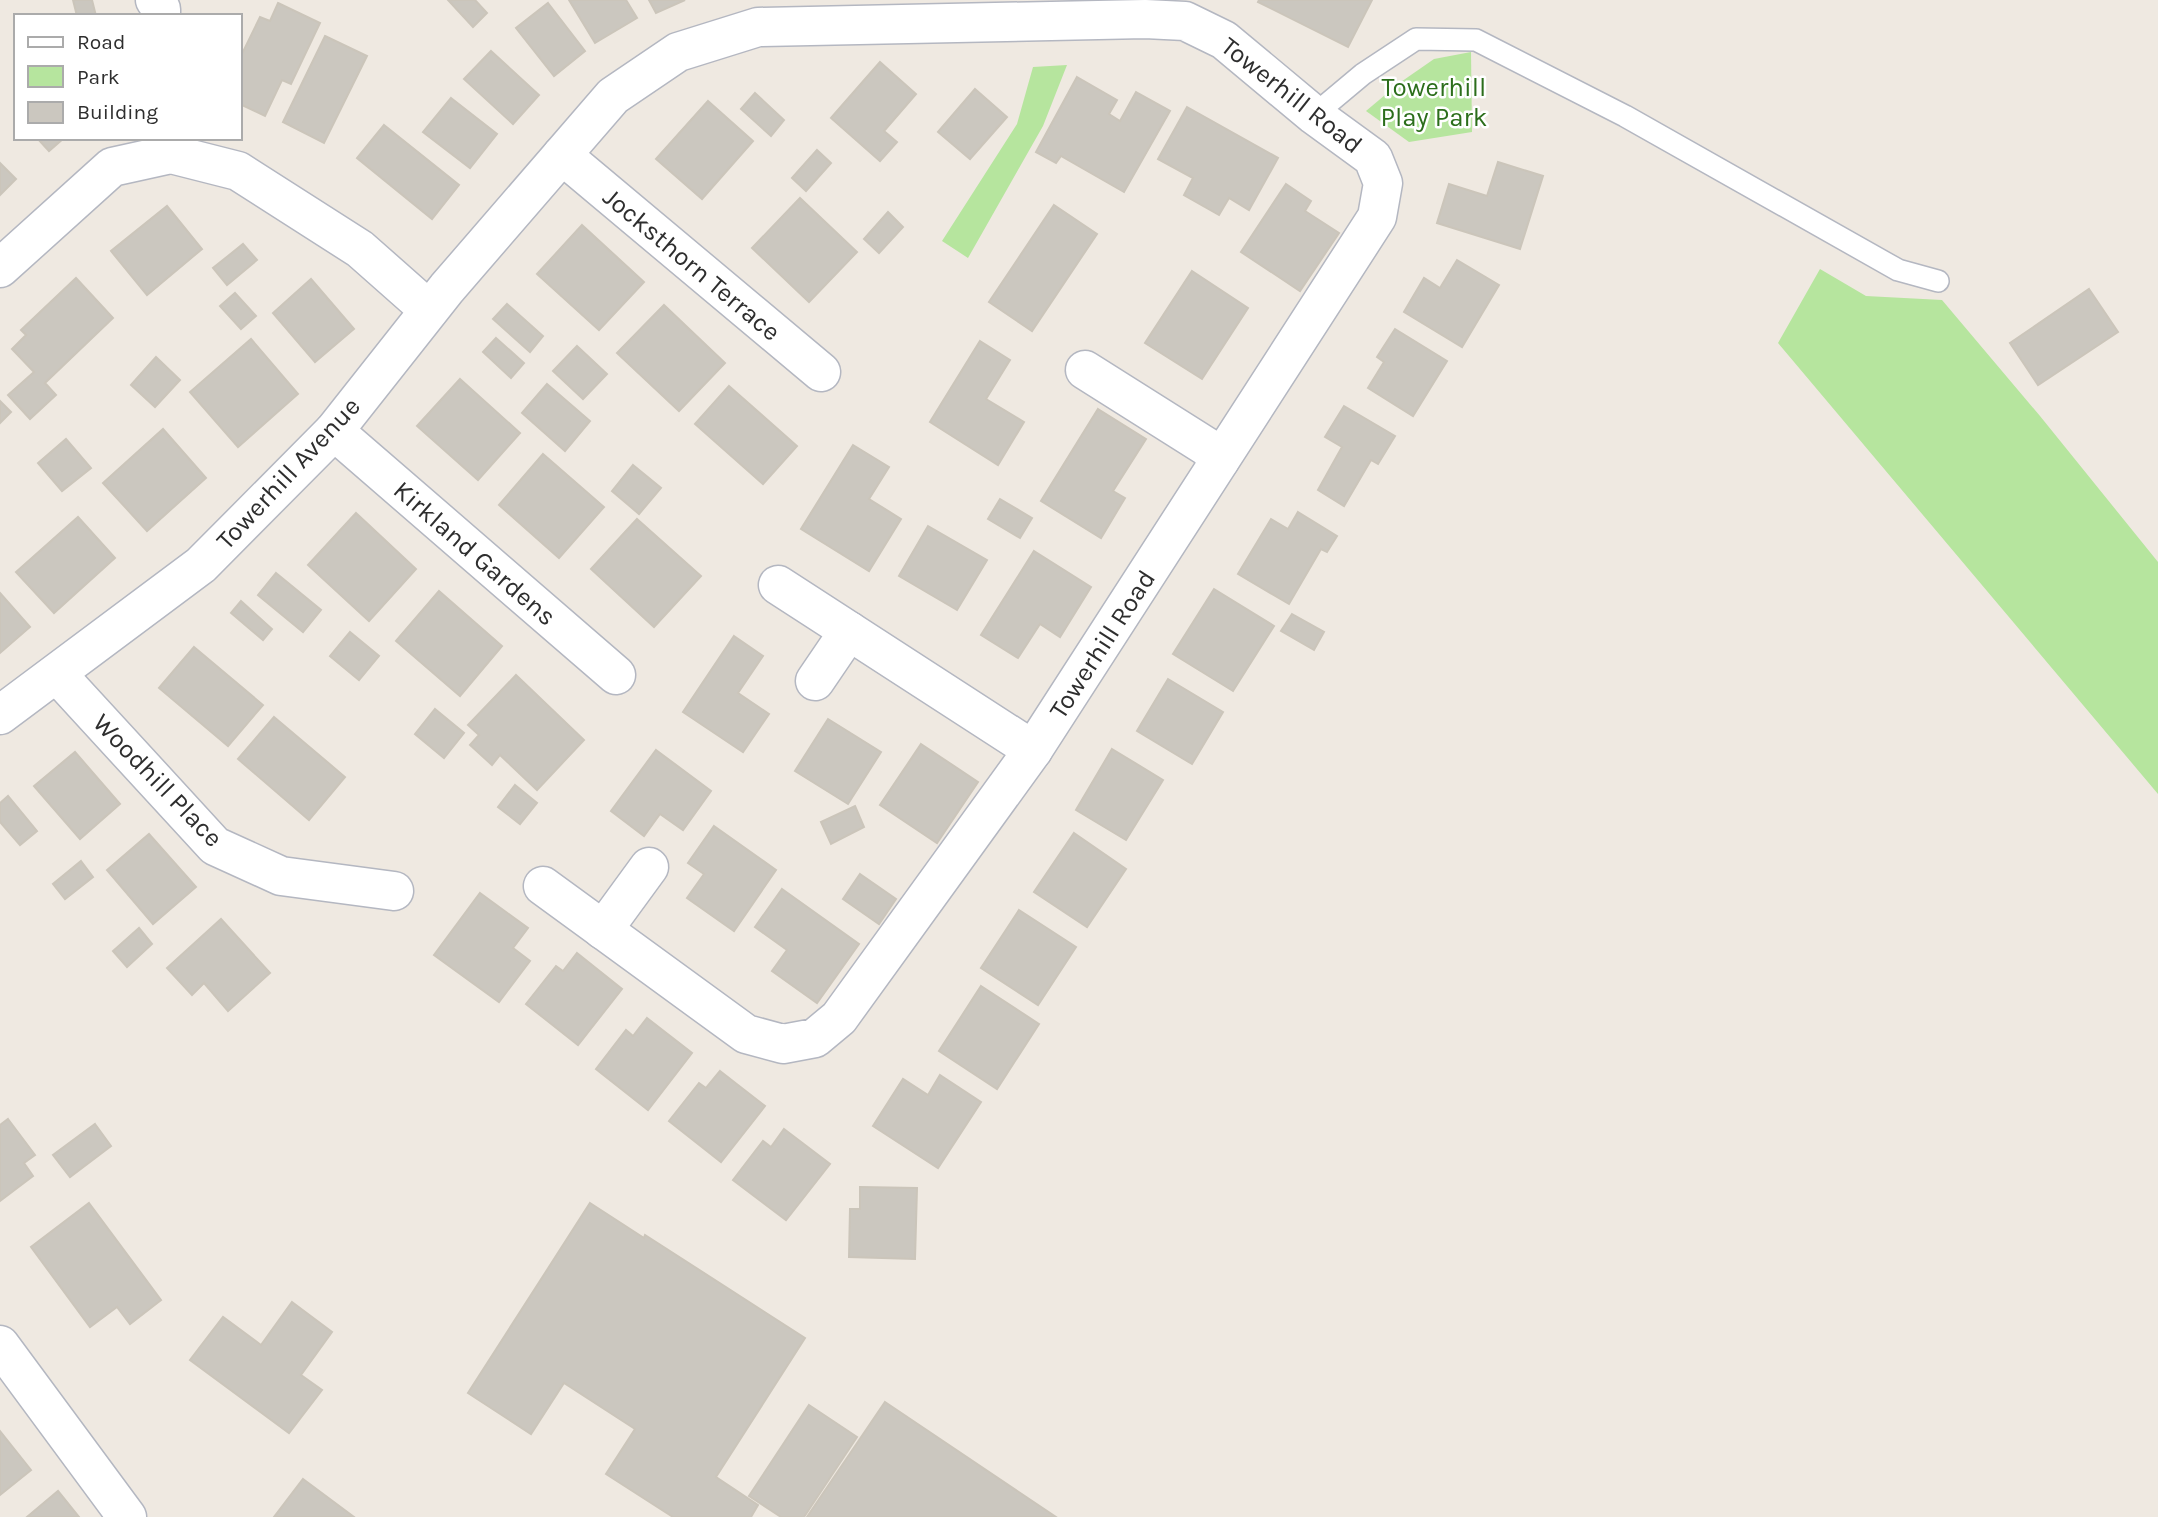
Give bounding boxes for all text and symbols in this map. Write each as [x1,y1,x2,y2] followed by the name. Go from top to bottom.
[14,14,242,140] legend
[77,30,125,54] text: Road
[1215,31,1369,160] street label: Towerhill Road
[77,65,120,89] text: Park
[1380,72,1488,133] park label: Towerhill Play Park
[77,100,158,124] text: Building
[597,181,787,348] street label: Jocksthorn Terrace
[210,391,367,556] street label: Towerhill Avenue
[387,474,562,632] street label: Kirkland Gardens
[1043,564,1162,724] street label: Towerhill Road
[86,707,229,853] street label: Woodhill Place

